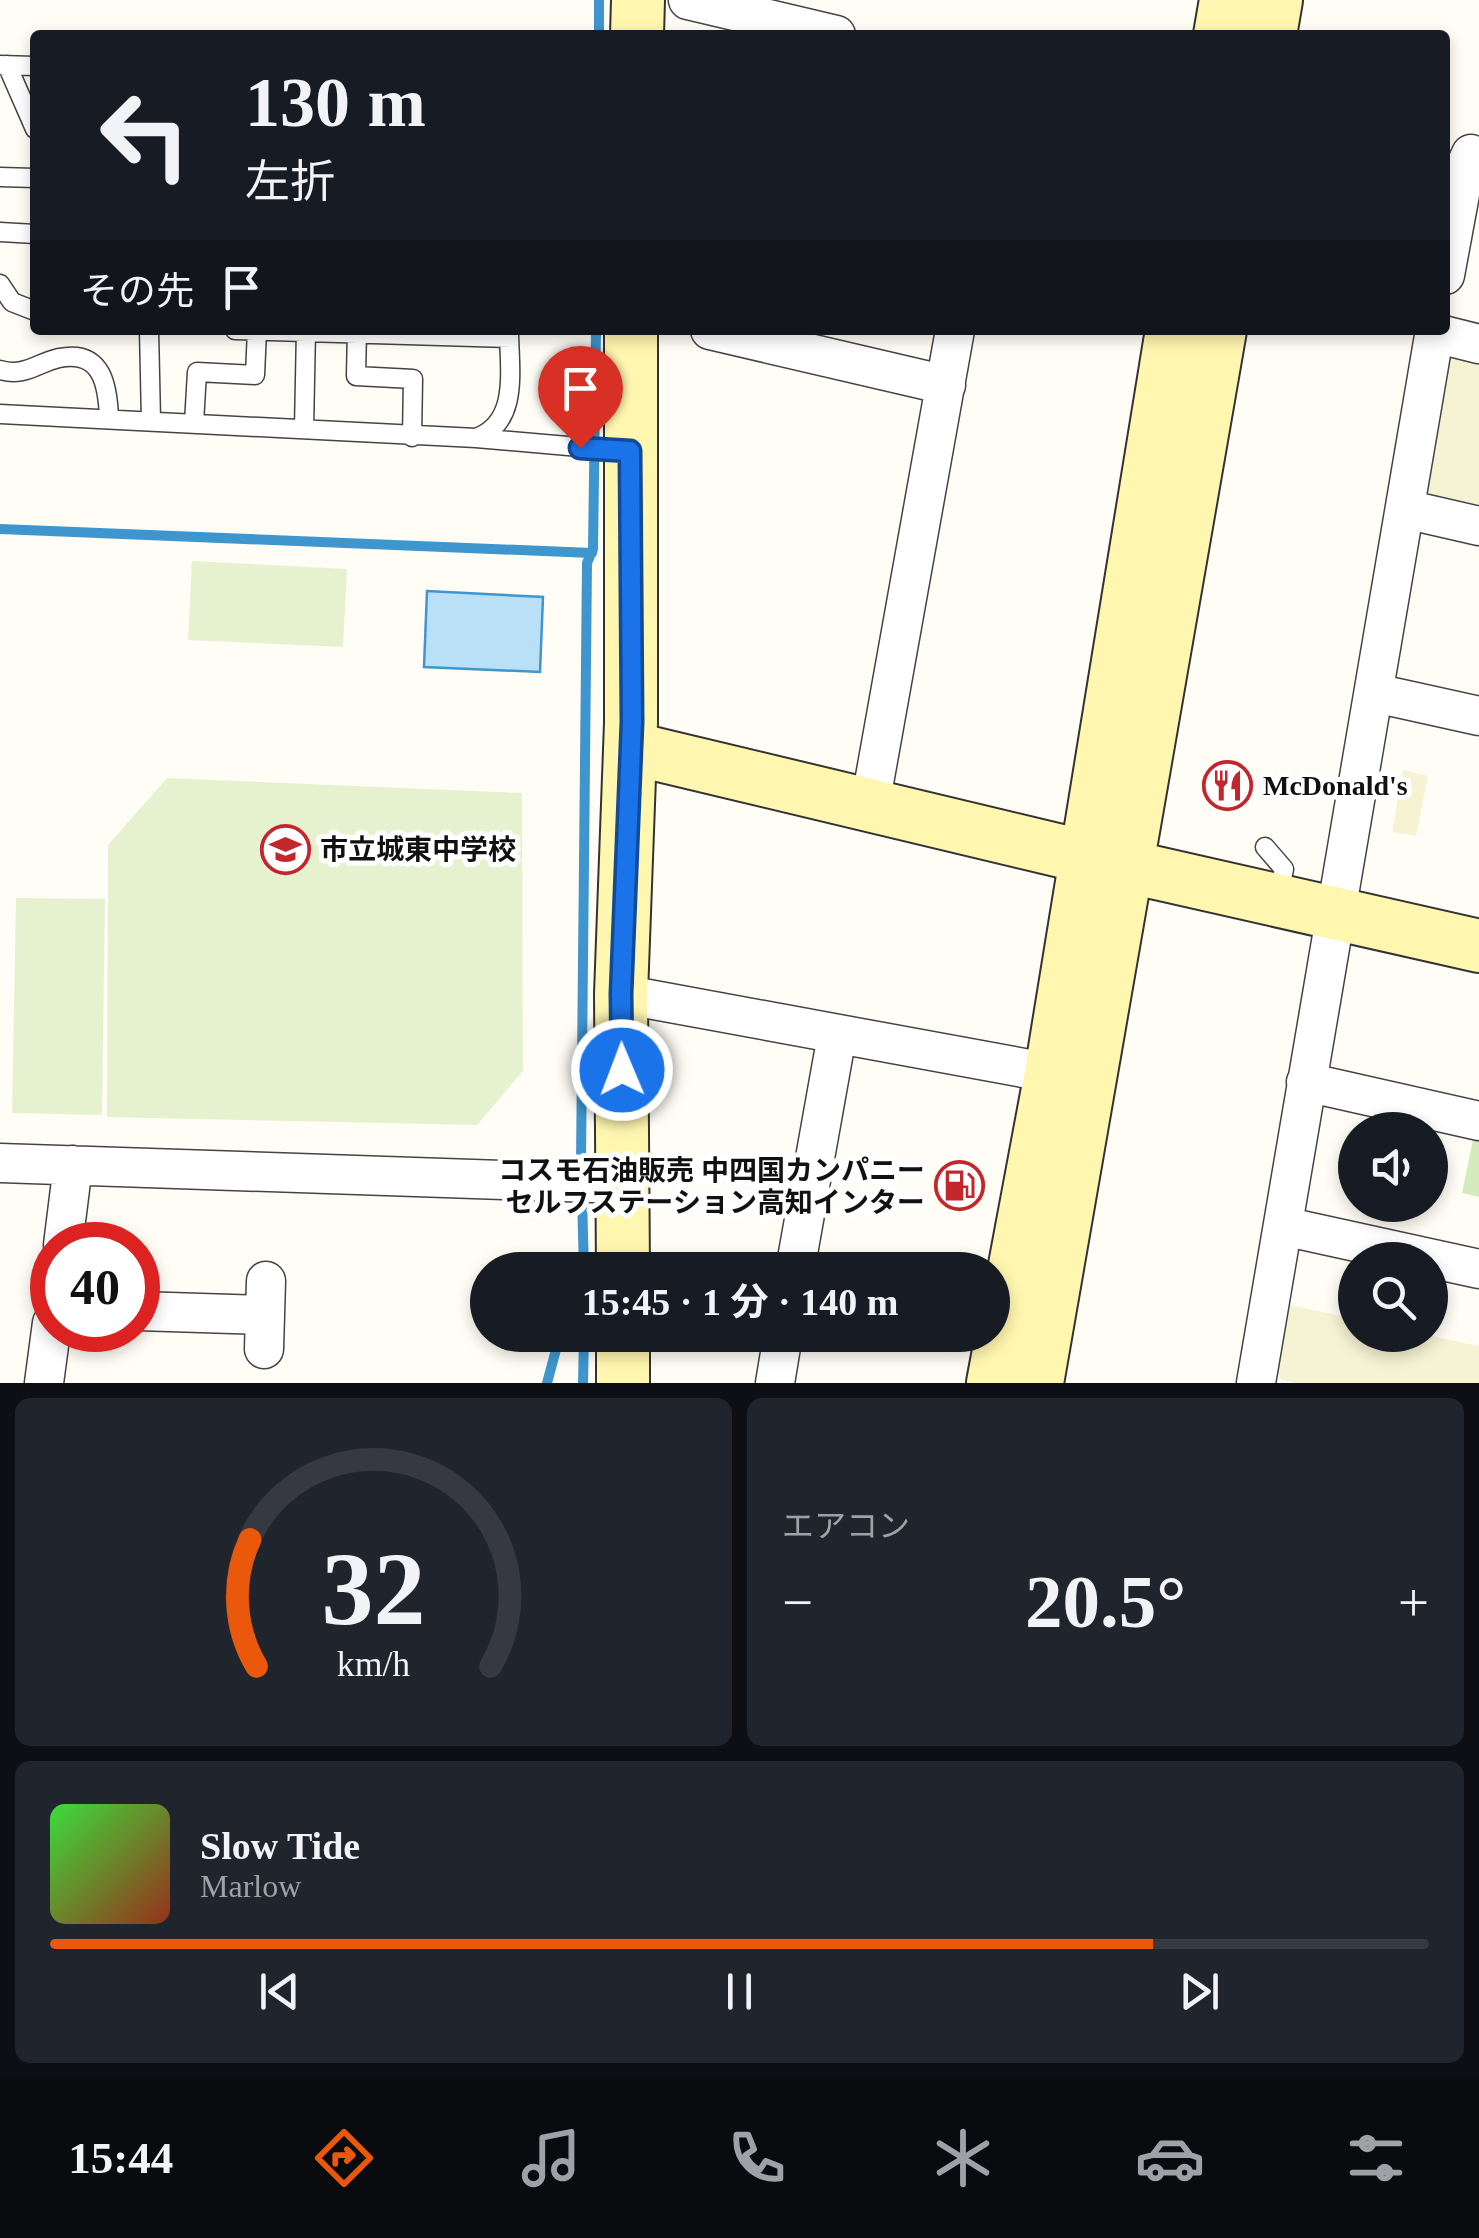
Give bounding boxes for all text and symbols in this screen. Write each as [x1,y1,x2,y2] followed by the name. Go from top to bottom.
[245,64,426,141] text: 130 m
[80,70,210,200] icon: left
[245,157,335,207] text: 左折
[214,260,269,315] icon: arrive
[80,270,194,312] text: その先
[538,346,623,449] pin
[553,361,608,416] icon: arrive
[1202,759,1254,811] restaurant icon: McDonald's
[1263,770,1408,801] place label: McDonald's
[259,823,311,875] school or university icon: 市立城東中学校
[320,834,516,865] place label: 市立城東中学校
[570,1018,674,1122] position arrow
[1338,1112,1448,1352] map controls
[1338,1112,1448,1222] button: sound
[498,1155,925,1218] place label: コスモ石油販売 中四国カンパニー セルフステーション高知インター
[934,1160,986,1212] fuel station icon: コスモ石油販売 中四国カンパニー セルフステーション高知インター
[30,1222,160,1352] speed limit sign: 40
[1338,1242,1448,1352] button: search
[582,1281,898,1323] text: 15:45 · 1 分 · 140 m
[782,1508,910,1544] text: エアコン
[322,1531,426,1646] text: 32
[1025,1560,1186,1643] text: 20.5°
[782,1572,813,1633] text: −
[1398,1572,1429,1633] text: +
[337,1644,410,1684] text: km/h
[200,1825,360,1867] text: Slow Tide
[200,1868,301,1904] text: Marlow
[252,1964,307,2019] icon: previous
[712,1964,767,2019] icon: pause
[1172,1964,1227,2019] icon: next
[309,2123,379,2193] icon: directions
[516,2123,586,2193] icon: music
[722,2123,792,2193] icon: phone
[928,2123,998,2193] icon: climate
[1135,2123,1205,2193] icon: car
[1341,2123,1411,2193] icon: filters
[68,2133,173,2183] text: 15:44

